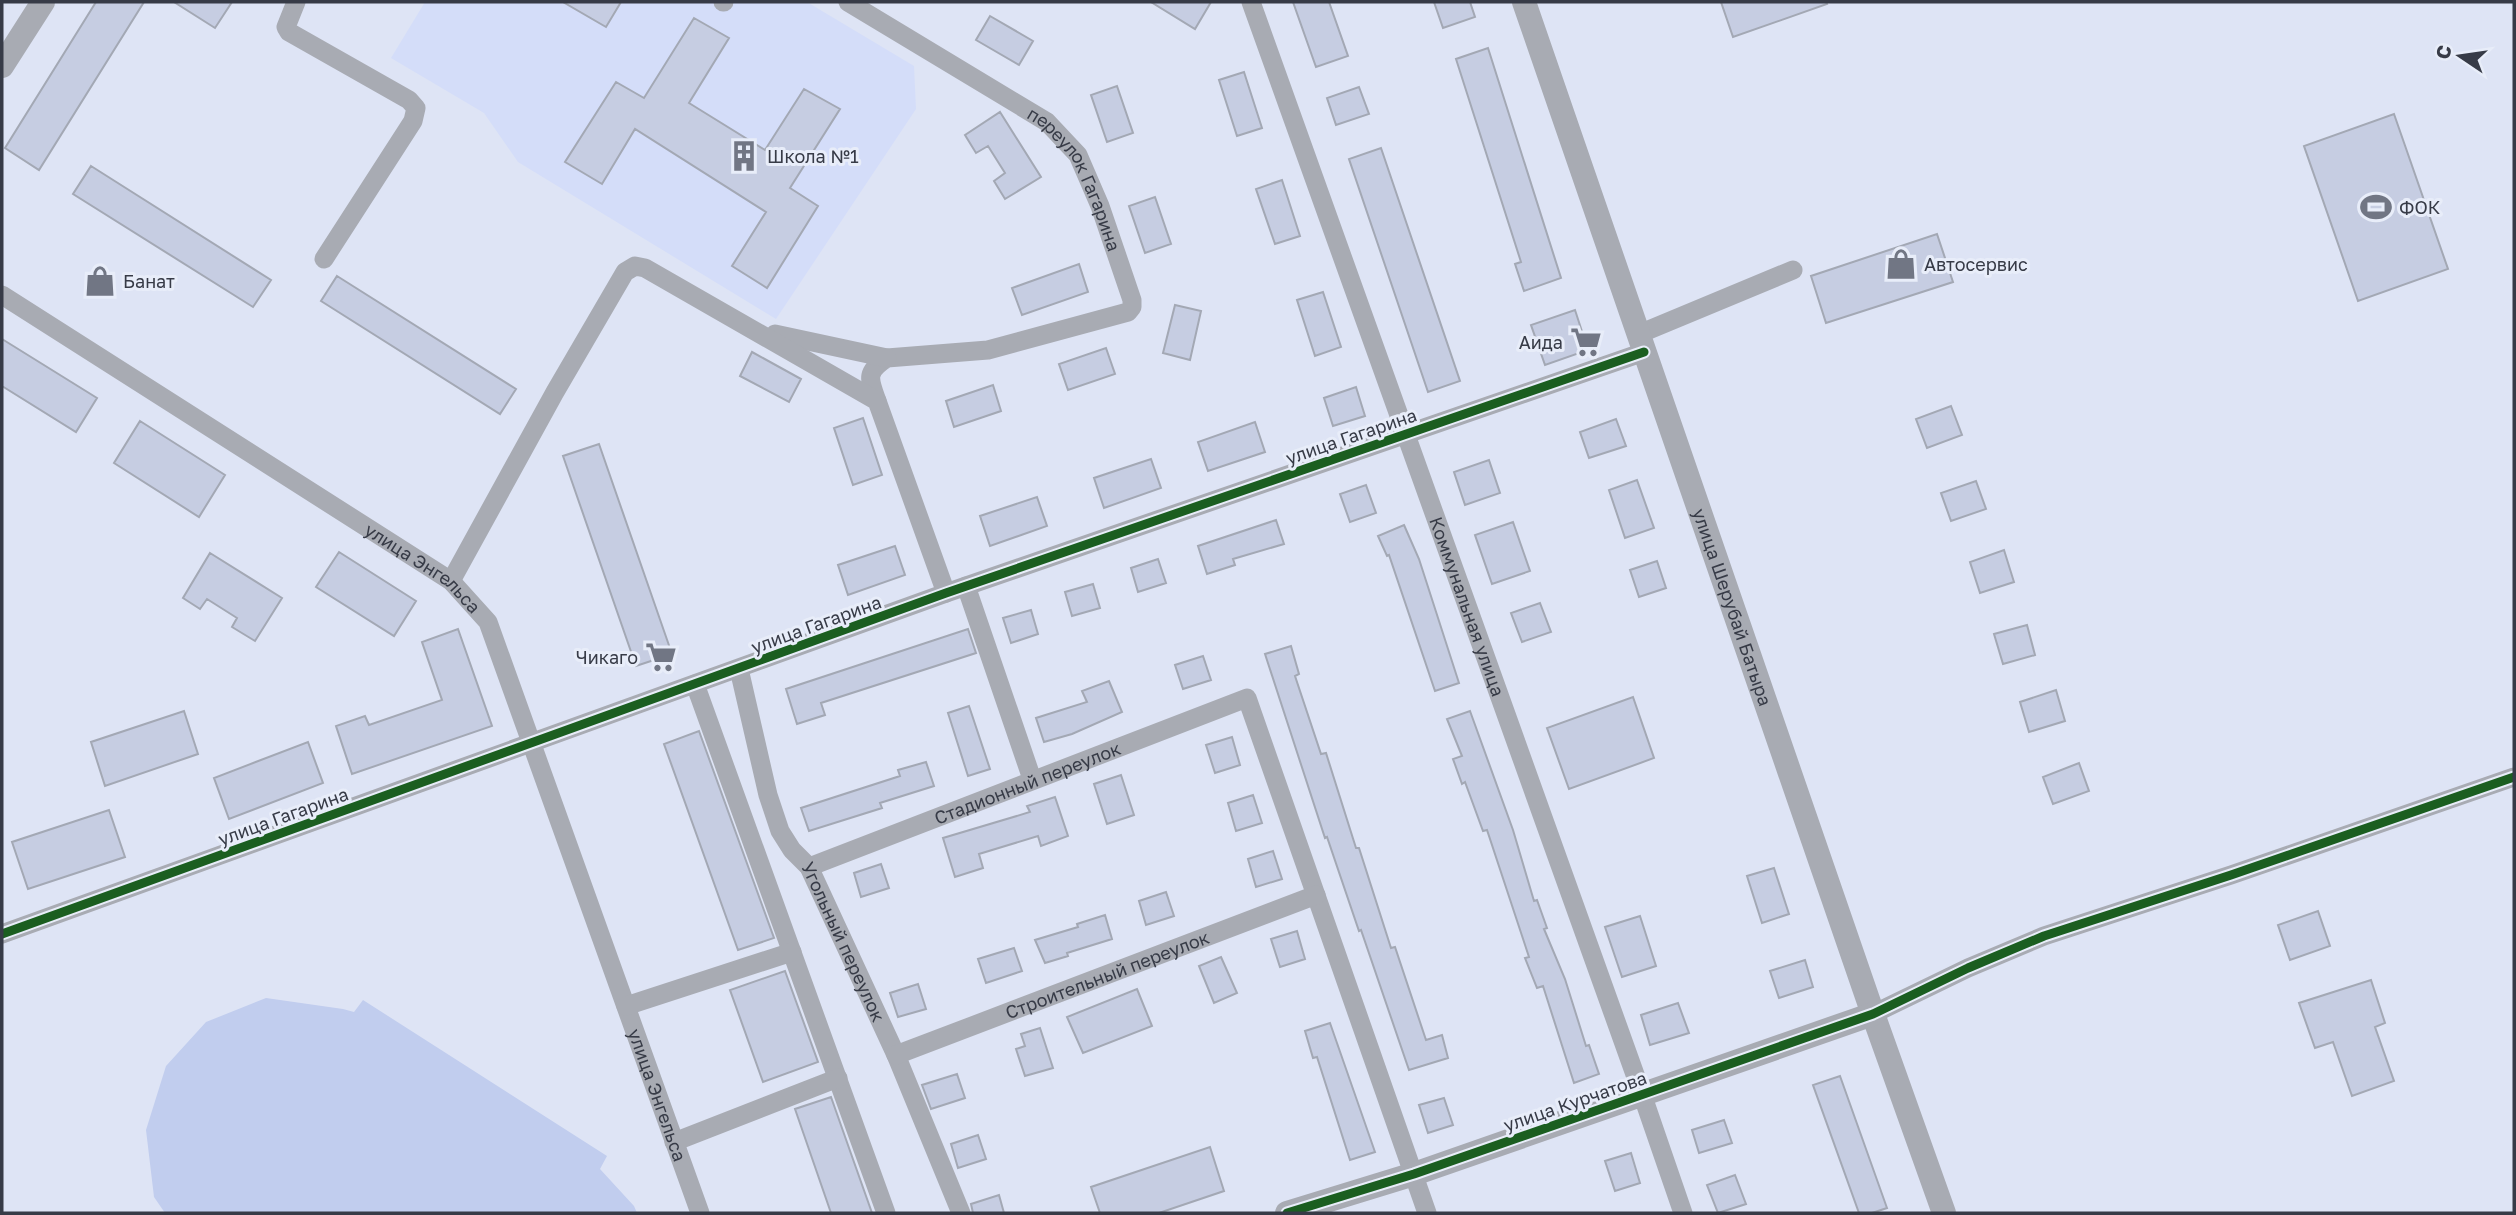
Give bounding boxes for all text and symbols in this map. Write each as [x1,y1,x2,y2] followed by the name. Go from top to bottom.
[2425,21,2495,91] north arrow
[2430,43,2456,61] text: С
[1024,102,1126,254] street label: переулок Гагарина
[727,139,761,173] building icon: Школа №1
[767,145,859,167] place label: Школа №1
[2359,190,2393,224] sports icon: ФОК
[2399,196,2441,218] place label: ФОК
[1884,247,1918,281] shop icon: Автосервис
[1924,253,2028,275] place label: Автосервис
[83,264,117,298] shop icon: Банат
[123,270,175,292] place label: Банат
[1569,325,1603,359] supermarket icon: Аида
[1519,331,1563,353] place label: Аида
[1283,403,1419,469] street label: улица Гагарина
[1688,505,1777,709] street label: улица Шерубай Батыра
[1425,514,1510,699] street label: Коммунальная улица
[361,518,485,617] street label: улица Энгельса
[748,590,884,658] street label: улица Гагарина
[644,640,678,674] supermarket icon: Чикаго
[576,646,638,668] place label: Чикаго
[931,737,1124,829] street label: Стадионный переулок
[215,782,351,850] street label: улица Гагарина
[797,858,890,1025] street label: Угольный переулок
[1002,926,1212,1023] street label: Строительный переулок
[624,1026,691,1164] street label: улица Энгельса
[1500,1066,1650,1136] street label: улица Курчатова

